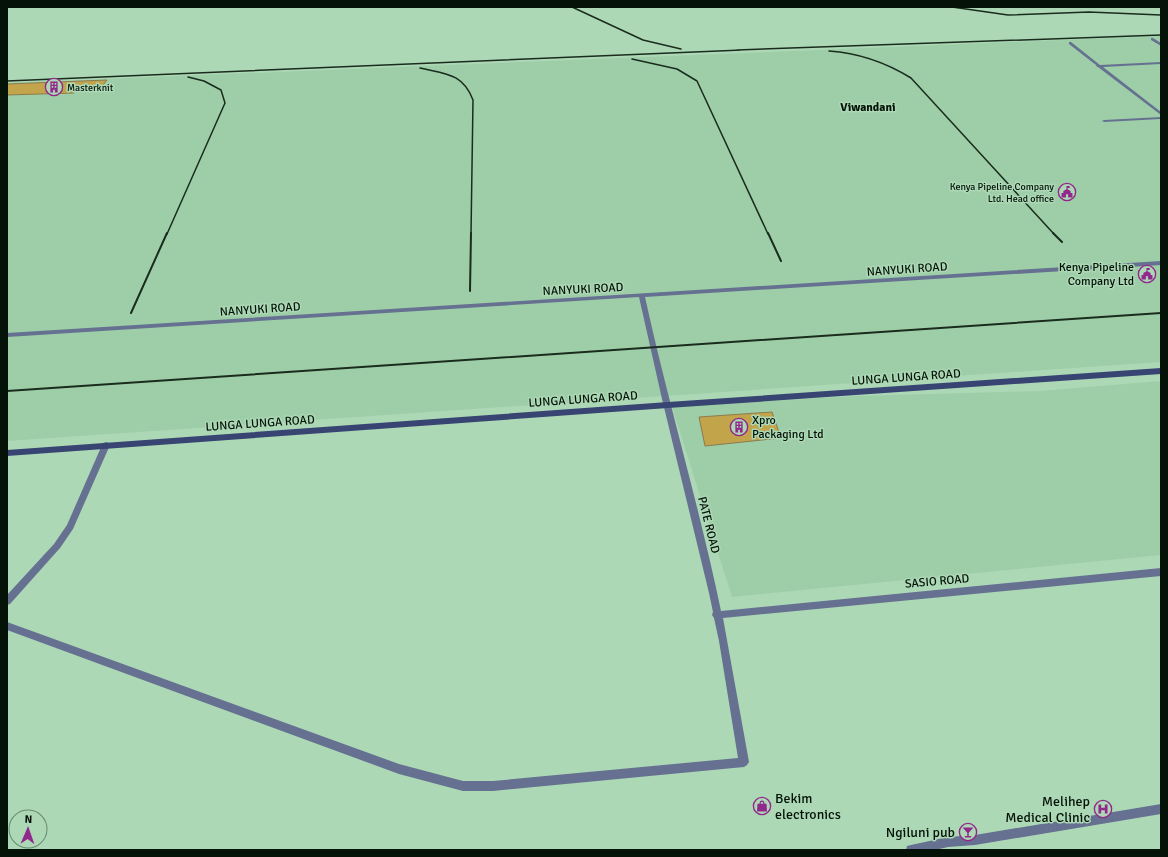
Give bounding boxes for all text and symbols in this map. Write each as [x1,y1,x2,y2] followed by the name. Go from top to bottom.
[44,77,64,97] building icon: Masterknit
[67,82,114,94] place label: Masterknit
[840,100,896,115] district label: Viwandani
[950,181,1054,205] place label: Kenya Pipeline Company Ltd. Head office
[1057,182,1077,202] public building icon: Kenya Pipeline Company Ltd. Head office
[866,259,948,280] street label: NANYUKI ROAD
[1059,260,1134,289] place label: Kenya Pipeline Company Ltd
[1137,264,1157,284] public building icon: Kenya Pipeline Company Ltd
[542,280,624,299] street label: NANYUKI ROAD
[219,299,301,320] street label: NANYUKI ROAD
[851,366,961,389] street label: LUNGA LUNGA ROAD
[528,388,638,411] street label: LUNGA LUNGA ROAD
[205,412,315,435] street label: LUNGA LUNGA ROAD
[752,413,824,442] place label: Xpro Packaging Ltd
[729,417,749,437] building icon: Xpro Packaging Ltd
[694,495,723,555] street label: PATE ROAD
[904,571,970,592] street label: SASIO ROAD
[775,790,841,823] place label: Bekim electronics
[1005,793,1090,826] place label: Melihep Medical Clinic
[752,796,772,816] shop icon: Bekim electronics
[1093,799,1113,819] hospital icon: Melihep Medical Clinic
[8,809,48,849] north arrow
[24,813,32,826] text: N
[958,822,978,842] bar icon: Ngiluni pub
[886,824,955,841] place label: Ngiluni pub

